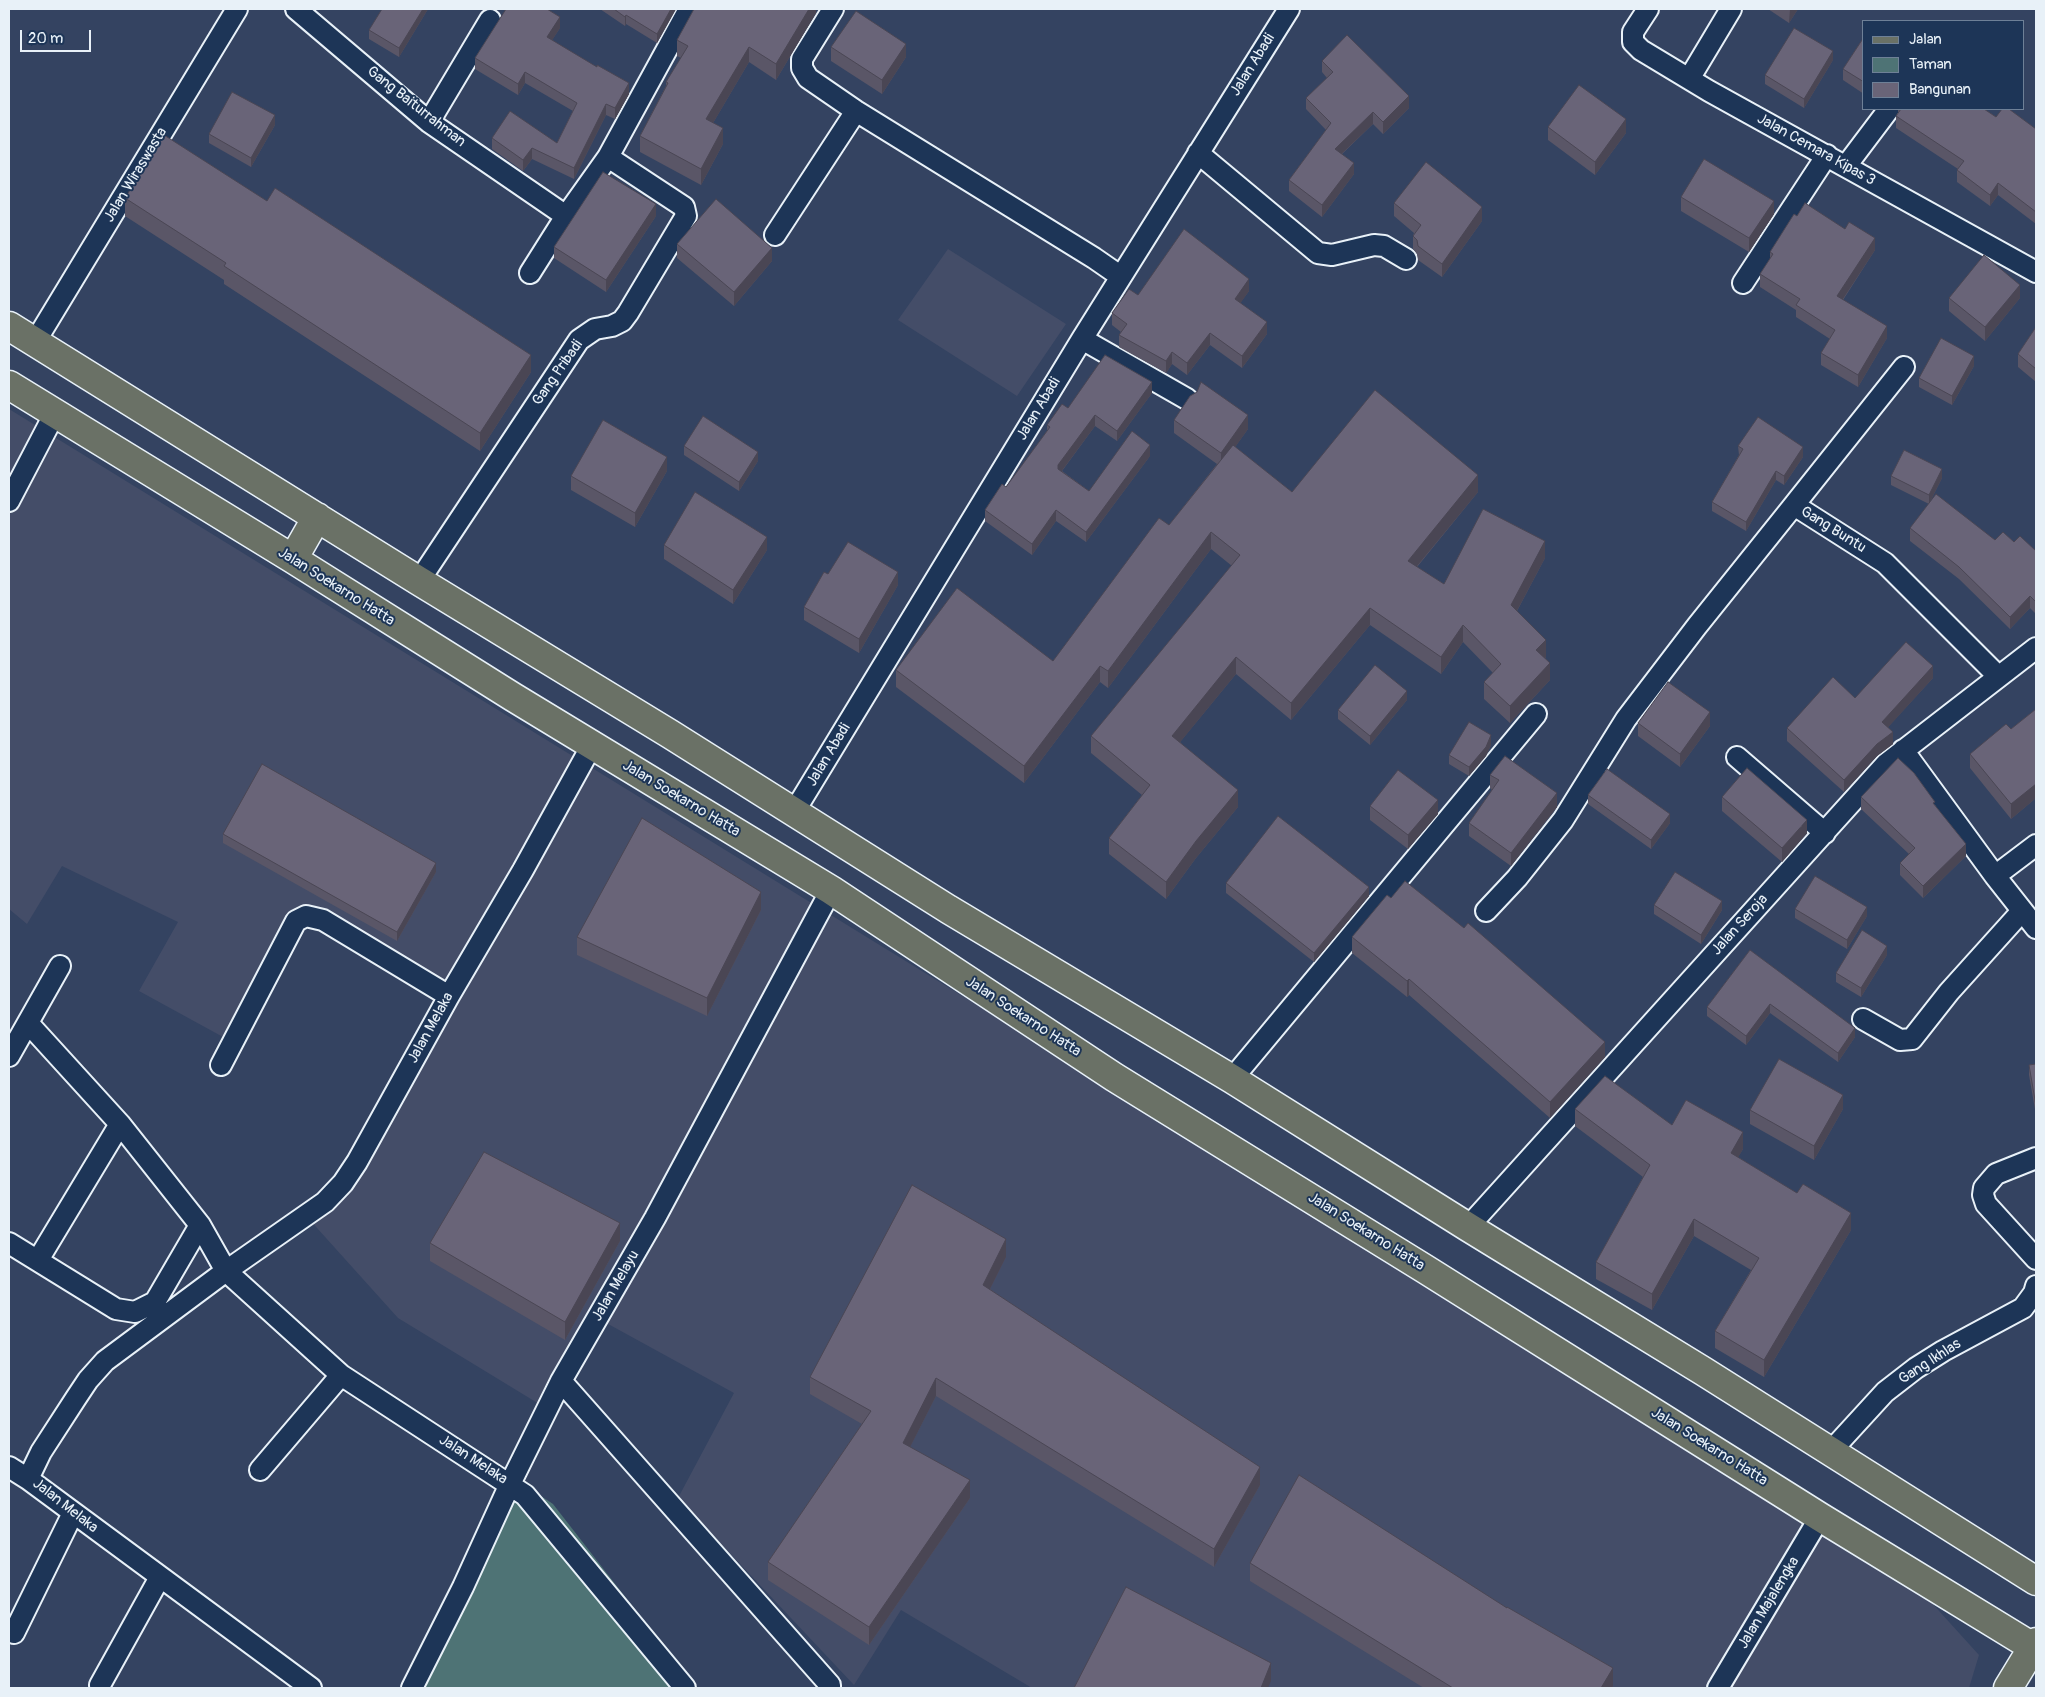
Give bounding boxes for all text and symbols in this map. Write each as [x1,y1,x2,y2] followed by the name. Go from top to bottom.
[22,20,94,52] scale bar
[1862,20,2025,110] legend
[28,29,63,48] text: 20 m
[1909,30,1942,49] text: Jalan
[1227,31,1279,99] street label: Jalan Abadi
[1909,55,1952,74] text: Taman
[363,63,469,151] street label: Gang Baiturrahman
[1909,80,1971,99] text: Bangunan
[1754,110,1878,190] street label: Jalan Cemara Kipas 3
[101,124,171,226] street label: Jalan Wiraswasta
[529,337,587,409] street label: Gang Pribadi
[1013,374,1065,444] street label: Jalan Abadi
[1797,503,1869,557] street label: Gang Buntu
[274,544,398,630] street label: Jalan Soekarno Hatta
[803,720,855,790] street label: Jalan Abadi
[619,757,743,841] street label: Jalan Soekarno Hatta
[1708,891,1772,959] street label: Jalan Seroja
[962,973,1084,1061] street label: Jalan Soekarno Hatta
[404,990,458,1066] street label: Jalan Melaka
[1304,1189,1428,1275] street label: Jalan Soekarno Hatta
[589,1247,643,1325] street label: Jalan Melayu
[1896,1335,1964,1389] street label: Gang Ikhlas
[1647,1404,1771,1490] street label: Jalan Soekarno Hatta
[435,1431,511,1489] street label: Jalan Melaka
[29,1475,101,1537] street label: Jalan Melaka
[1734,1554,1804,1652] street label: Jalan Majalengka

